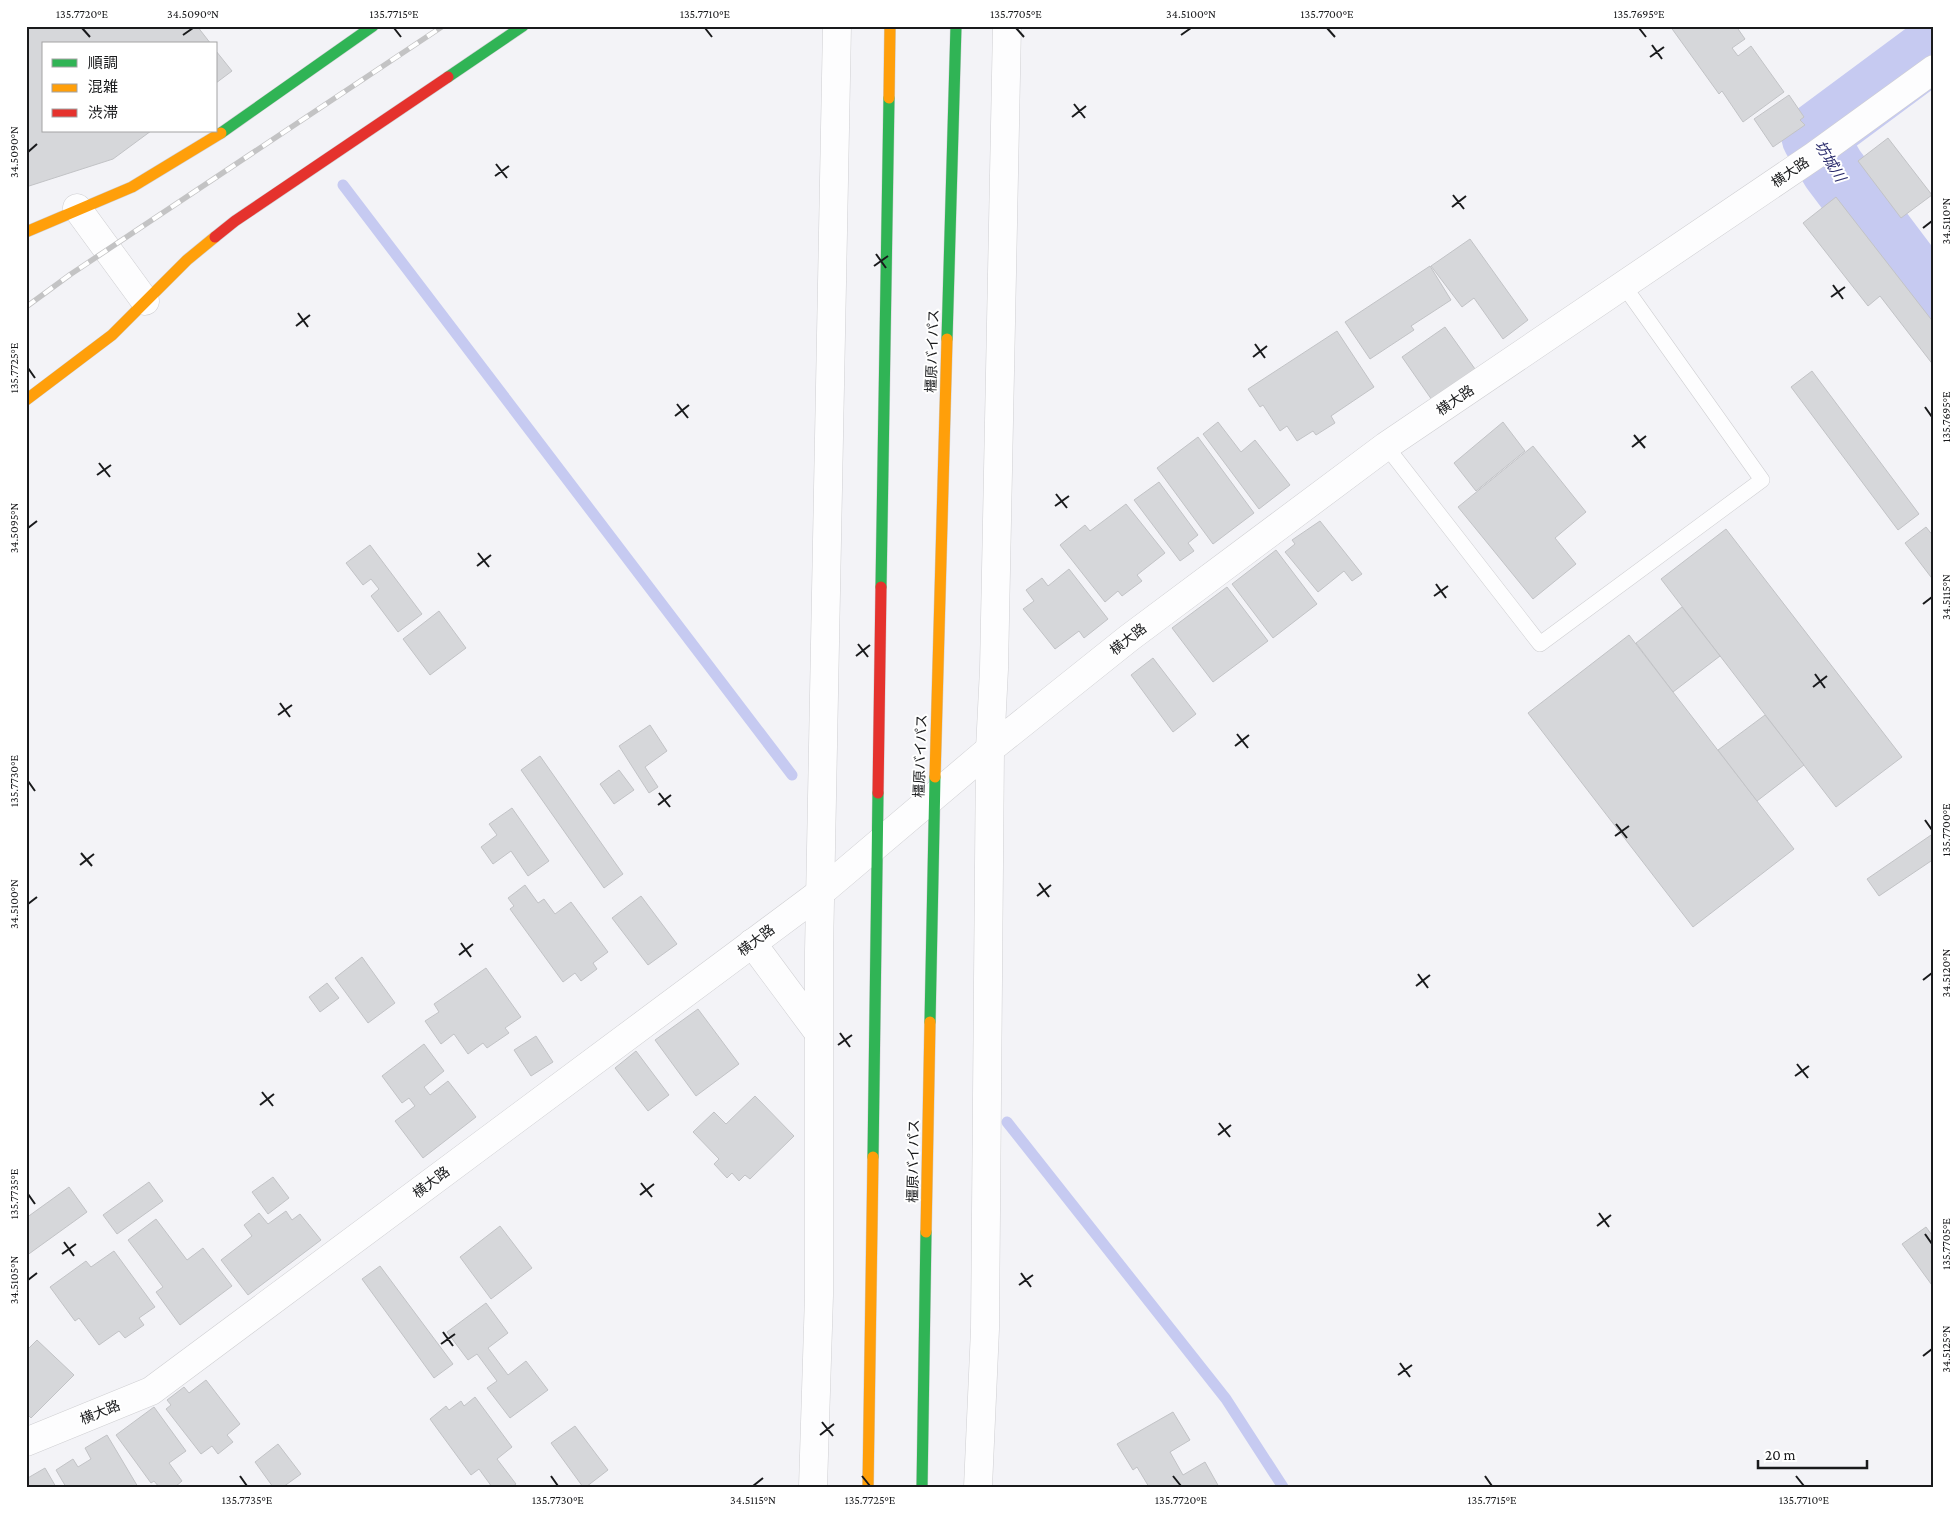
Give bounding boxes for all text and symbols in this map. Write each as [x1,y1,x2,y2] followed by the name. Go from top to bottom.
[56,7,108,21] text: 135.7720°E
[167,7,219,21] text: 34.5090°N
[370,7,419,21] text: 135.7715°E
[680,7,731,21] text: 135.7710°E
[990,7,1042,21] text: 135.7705°E
[1166,7,1216,21] text: 34.5100°N
[1301,7,1354,21] text: 135.7700°E
[1613,7,1665,21] text: 135.7695°E
[42,42,218,132] legend
[88,55,118,71] text: 順調
[88,79,118,95] text: 混雑
[88,105,118,121] text: 渋滞
[7,126,21,178] text: 34.5090°N
[1812,138,1849,186] water label: 坊城川
[1768,154,1812,190] street label: 横大路
[1939,197,1953,245] text: 34.5110°N
[923,309,941,393] street label: 橿原バイパス
[7,342,21,393] text: 135.7725°E
[1433,382,1477,418] street label: 横大路
[1939,391,1953,443] text: 135.7695°E
[7,503,21,553] text: 34.5095°N
[1939,574,1953,620] text: 34.5115°N
[1107,620,1149,658] street label: 横大路
[911,714,929,798] street label: 橿原バイパス
[7,755,21,807] text: 135.7730°E
[1939,803,1953,856] text: 135.7700°E
[7,879,21,929] text: 34.5100°N
[734,921,778,959] street label: 横大路
[1939,949,1953,997] text: 34.5120°N
[904,1119,922,1203] street label: 橿原バイパス
[409,1163,453,1201] street label: 横大路
[7,1168,21,1219] text: 135.7735°E
[1939,1218,1953,1270] text: 135.7705°E
[7,1256,21,1304] text: 34.5105°N
[1939,1325,1953,1373] text: 34.5125°N
[78,1397,122,1427] street label: 横大路
[1758,1438,1866,1470] scale bar
[1765,1447,1796,1463] text: 20 m
[222,1493,273,1507] text: 135.7735°E
[532,1493,584,1507] text: 135.7730°E
[730,1493,776,1507] text: 34.5115°N
[845,1493,896,1507] text: 135.7725°E
[1155,1493,1207,1507] text: 135.7720°E
[1468,1493,1517,1507] text: 135.7715°E
[1779,1493,1830,1507] text: 135.7710°E

